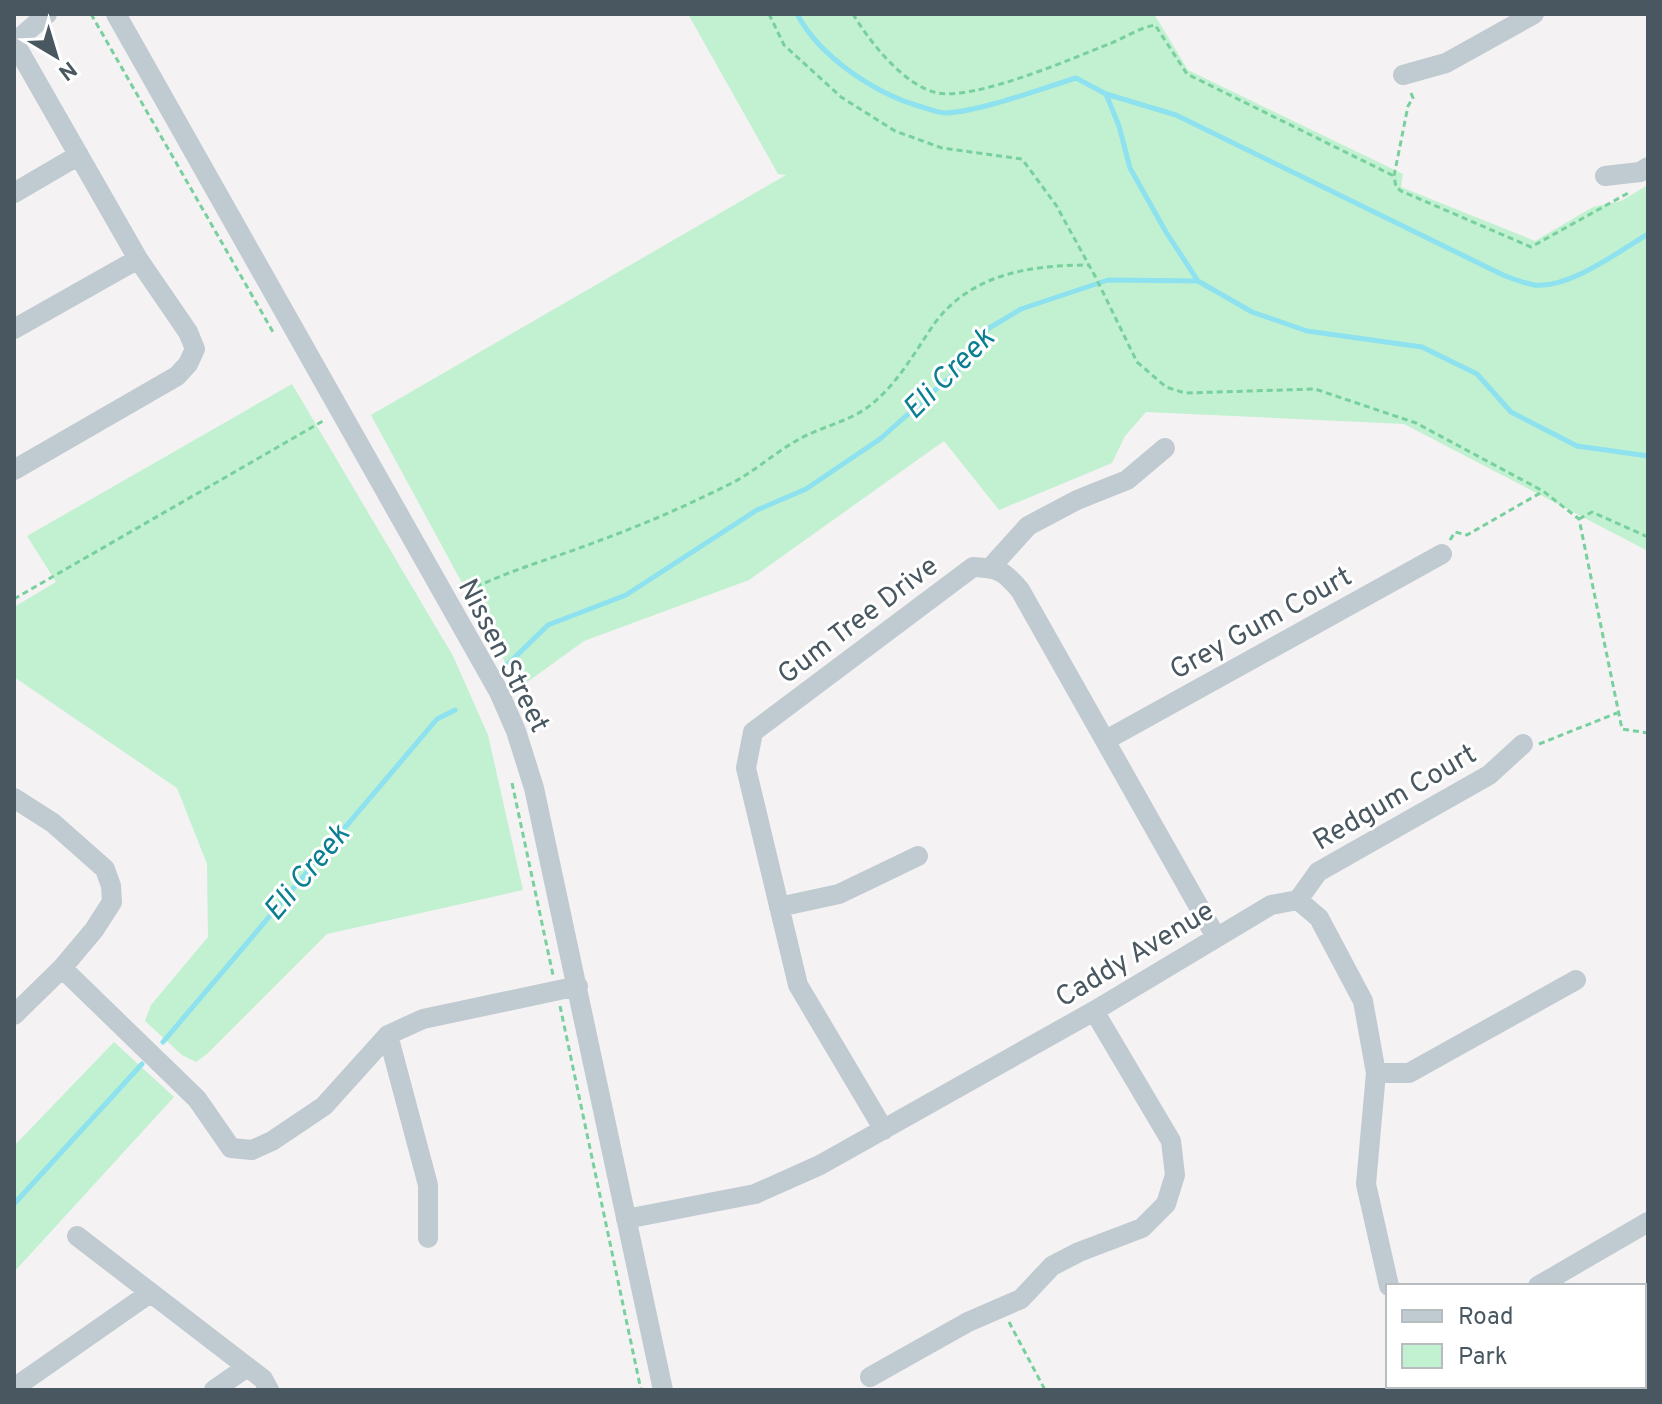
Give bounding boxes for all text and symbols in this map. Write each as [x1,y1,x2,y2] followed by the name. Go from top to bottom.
[16,16,96,96] north arrow
[52,54,81,85] text: N
[896,321,1004,428] water label: Eli Creek
[771,549,946,694] street label: Gum Tree Drive
[1164,560,1359,689] street label: Grey Gum Court
[448,573,556,739] street label: Nissen Street
[1307,737,1484,860] street label: Redgum Court
[257,817,359,929] water label: Eli Creek
[1050,894,1221,1017] street label: Caddy Avenue
[1386,1284,1646,1388] legend
[1458,1303,1514,1333] text: Road
[1458,1343,1508,1373] text: Park

